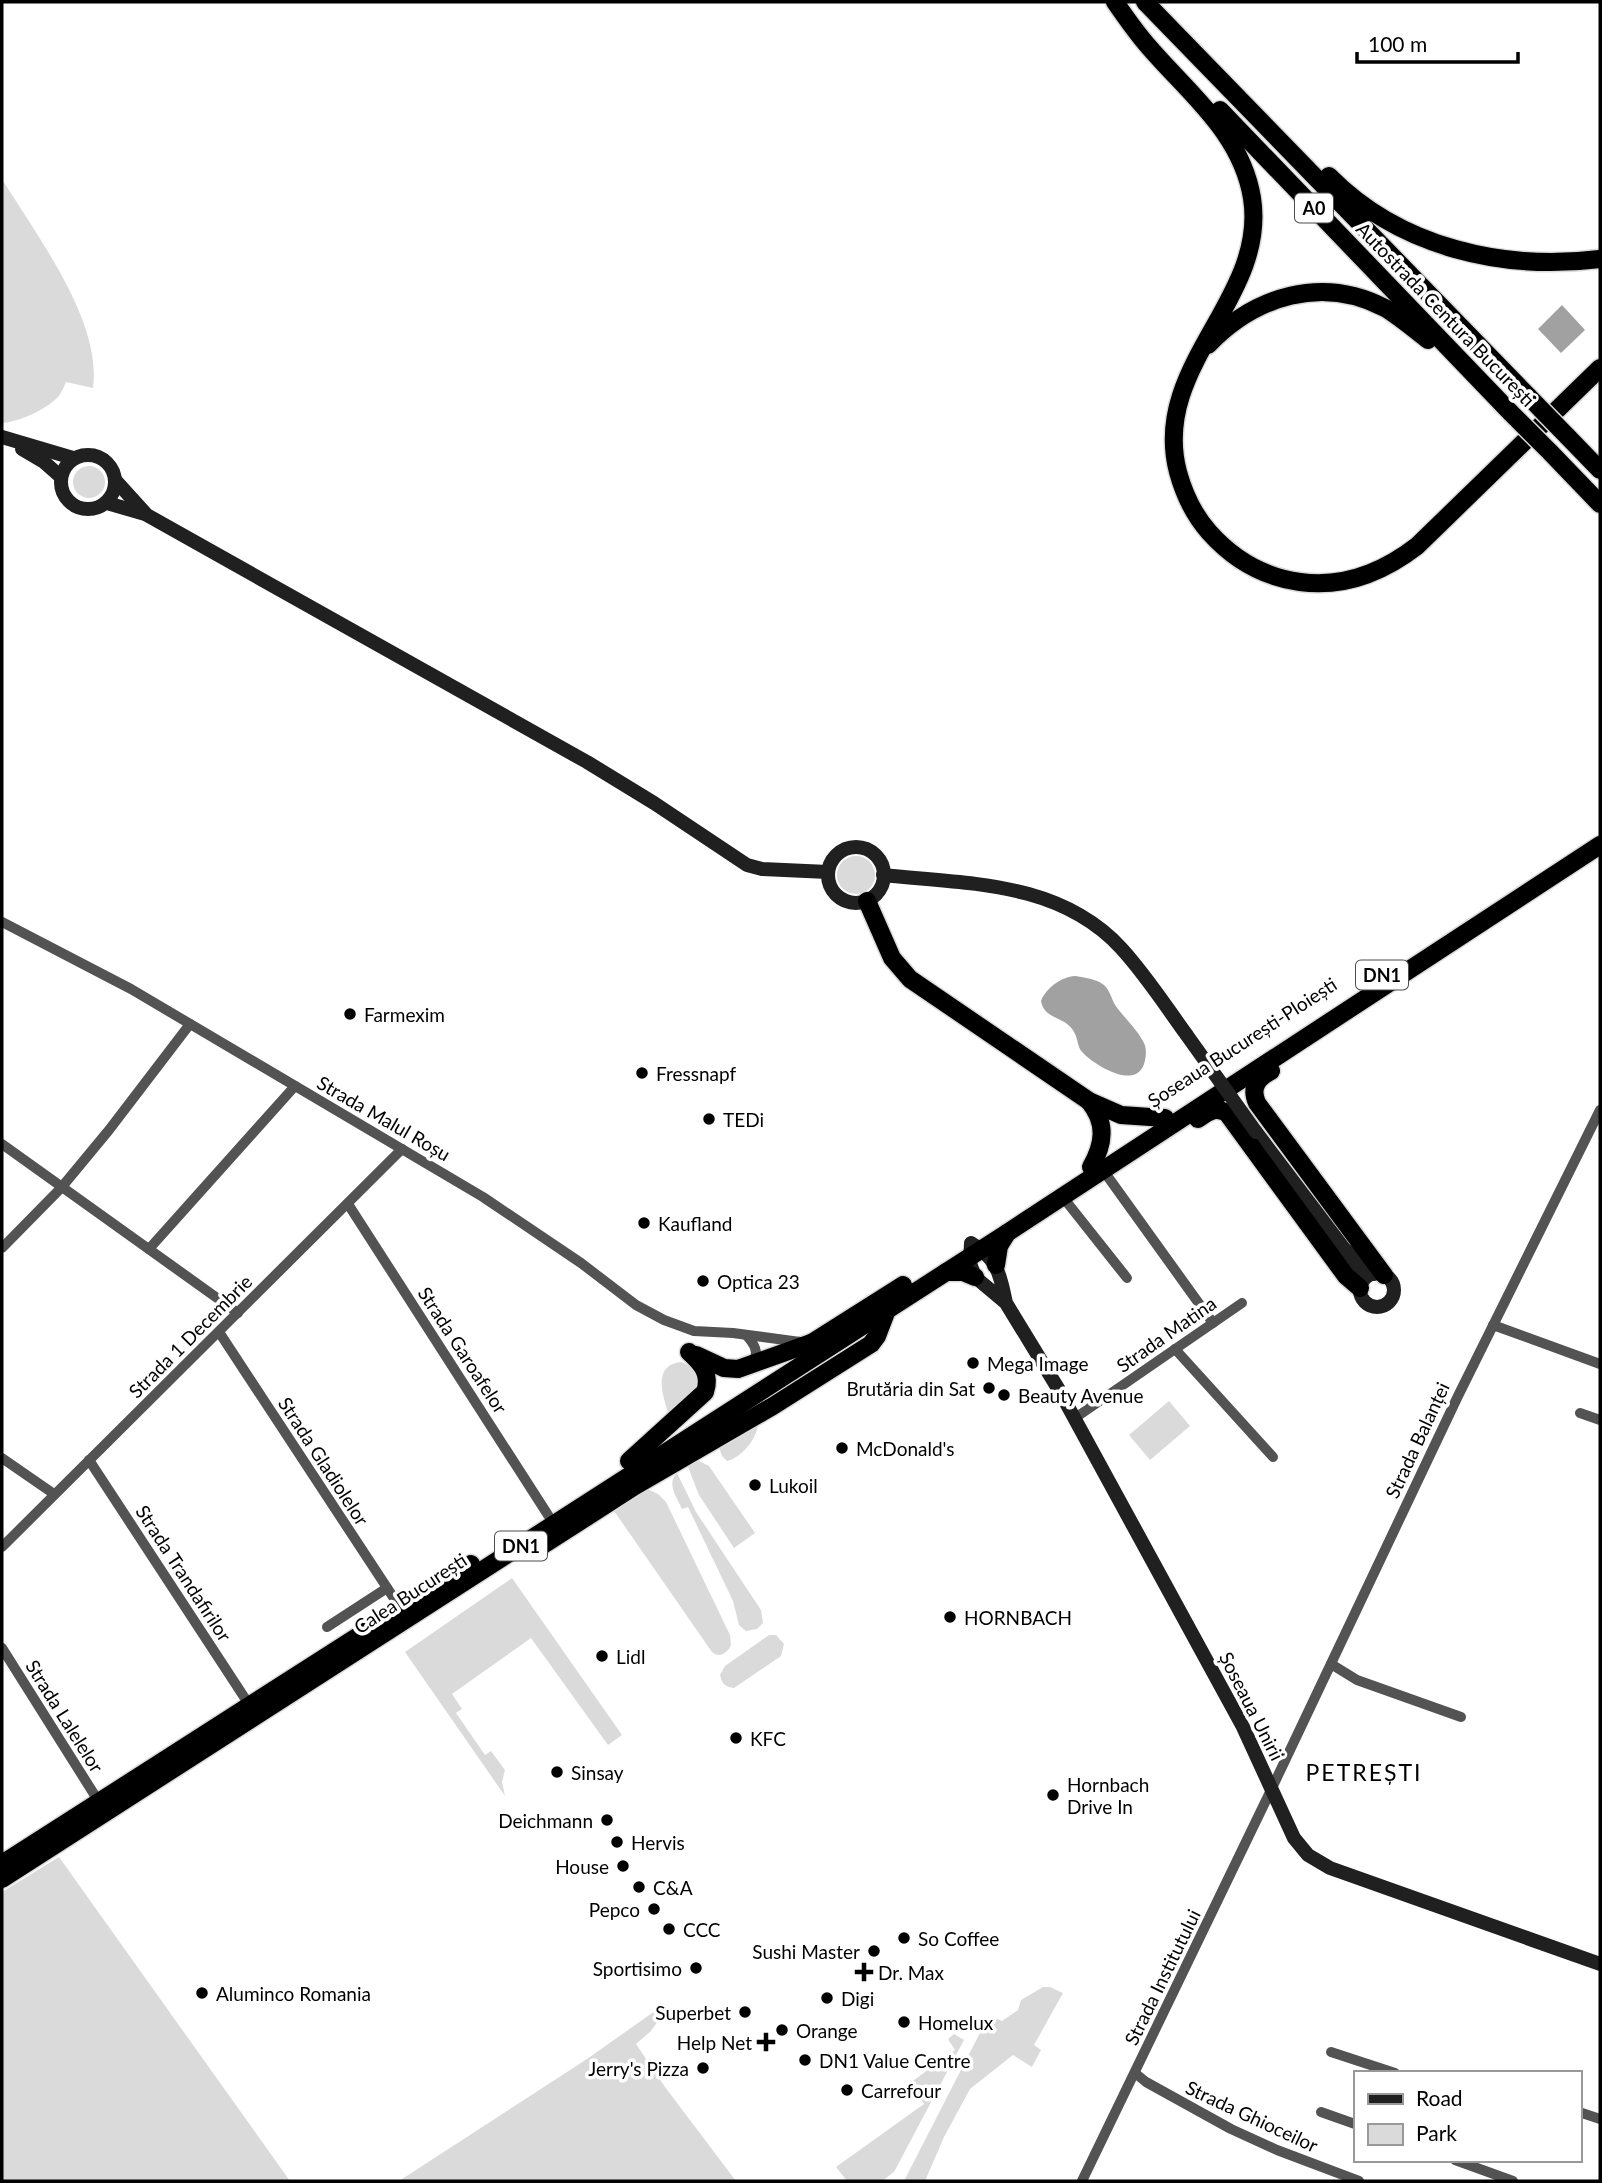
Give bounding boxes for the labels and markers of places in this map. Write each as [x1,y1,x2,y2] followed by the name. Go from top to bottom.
[364,1003,445,1026] place label: Farmexim
[342,1006,358,1022] marker: Farmexim
[656,1062,736,1085] place label: Fressnapf
[634,1065,650,1081] marker: Fressnapf
[723,1108,764,1131] place label: TEDi
[701,1111,717,1127] marker: TEDi
[658,1212,732,1235] place label: Kaufland
[636,1215,652,1231] marker: Kaufland
[717,1270,800,1293] place label: Optica 23
[695,1273,711,1289] marker: Optica 23
[987,1352,1089,1375] place label: Mega Image
[965,1355,981,1371] marker: Mega Image
[846,1377,975,1400] place label: Brutăria din Sat
[981,1380,997,1396] marker: Brutăria din Sat
[1018,1384,1143,1407] place label: Beauty Avenue
[996,1387,1012,1403] marker: Beauty Avenue
[856,1437,955,1460] place label: McDonald's
[834,1440,850,1456] marker: McDonald's
[769,1474,818,1497] place label: Lukoil
[747,1477,763,1493] marker: Lukoil
[964,1606,1072,1629] place label: HORNBACH
[942,1609,958,1625] marker: HORNBACH
[616,1645,645,1668] place label: Lidl
[594,1648,610,1664] marker: Lidl
[750,1727,786,1750] place label: KFC
[728,1730,744,1746] marker: KFC
[571,1761,624,1784] place label: Sinsay
[549,1764,565,1780] marker: Sinsay
[1067,1773,1149,1818] place label: Hornbach Drive In
[1045,1787,1061,1803] marker: Hornbach Drive In
[498,1809,593,1832] place label: Deichmann
[599,1812,615,1828] marker: Deichmann
[631,1831,685,1854] place label: Hervis
[609,1834,625,1850] marker: Hervis
[555,1855,609,1878] place label: House
[615,1858,631,1874] marker: House
[653,1876,693,1899] place label: C&A
[631,1879,647,1895] marker: C&A
[589,1898,640,1921] place label: Pepco
[646,1901,662,1917] marker: Pepco
[683,1918,721,1941] place label: CCC
[661,1921,677,1937] marker: CCC
[918,1927,999,1950] place label: So Coffee
[896,1930,912,1946] marker: So Coffee
[752,1940,860,1963] place label: Sushi Master
[866,1943,882,1959] marker: Sushi Master
[593,1957,682,1980] place label: Sportisimo
[688,1960,704,1976] marker: Sportisimo
[878,1961,945,1984] place label: Dr. Max
[856,1964,872,1980] marker: Dr. Max
[216,1982,371,2005] place label: Aluminco Romania
[194,1985,210,2001] marker: Aluminco Romania
[841,1987,874,2010] place label: Digi
[819,1990,835,2006] marker: Digi
[655,2001,731,2024] place label: Superbet
[737,2004,753,2020] marker: Superbet
[918,2011,994,2034] place label: Homelux
[896,2014,912,2030] marker: Homelux
[796,2019,858,2042] place label: Orange
[774,2022,790,2038] marker: Orange
[677,2031,752,2054] place label: Help Net
[758,2034,774,2050] marker: Help Net
[819,2049,970,2072] place label: DN1 Value Centre
[797,2052,813,2068] marker: DN1 Value Centre
[588,2057,689,2080] place label: Jerry's Pizza
[695,2060,711,2076] marker: Jerry's Pizza
[861,2079,941,2102] place label: Carrefour
[839,2082,855,2098] marker: Carrefour

